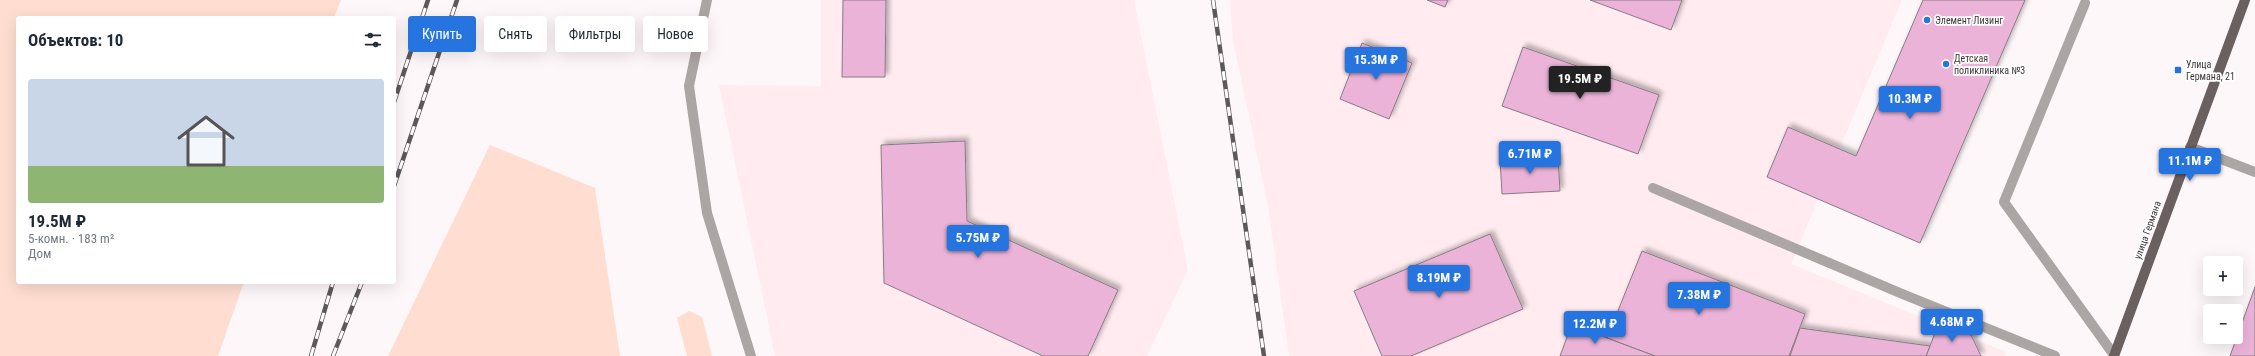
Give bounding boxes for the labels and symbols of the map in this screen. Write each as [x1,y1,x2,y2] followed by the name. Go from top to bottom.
[1922,15,1932,25] marker: Элемент Лизинг
[1935,15,2003,26] place label: Элемент Лизинг
[1339,47,1413,81] pin: 15.3M ₽
[1954,53,2025,76] place label: Детская поликлиника №3
[1941,59,1951,69] marker: Детская поликлиника №3
[2186,59,2235,82] place label: Улица Германа, 21
[2173,65,2183,75] marker: Улица Германа, 21
[1543,66,1617,100] pin: 19.5M ₽
[1873,86,1947,120] pin: 10.3M ₽
[1493,141,1567,175] pin: 6.71M ₽
[2153,148,2227,182] pin: 11.1M ₽
[2132,199,2163,261] street label: улица Германа
[941,225,1015,259] pin: 5.75M ₽
[1402,265,1476,299] pin: 8.19M ₽
[1662,282,1736,316] pin: 7.38M ₽
[1915,309,1989,343] pin: 4.68M ₽
[1558,311,1632,345] pin: 12.2M ₽

